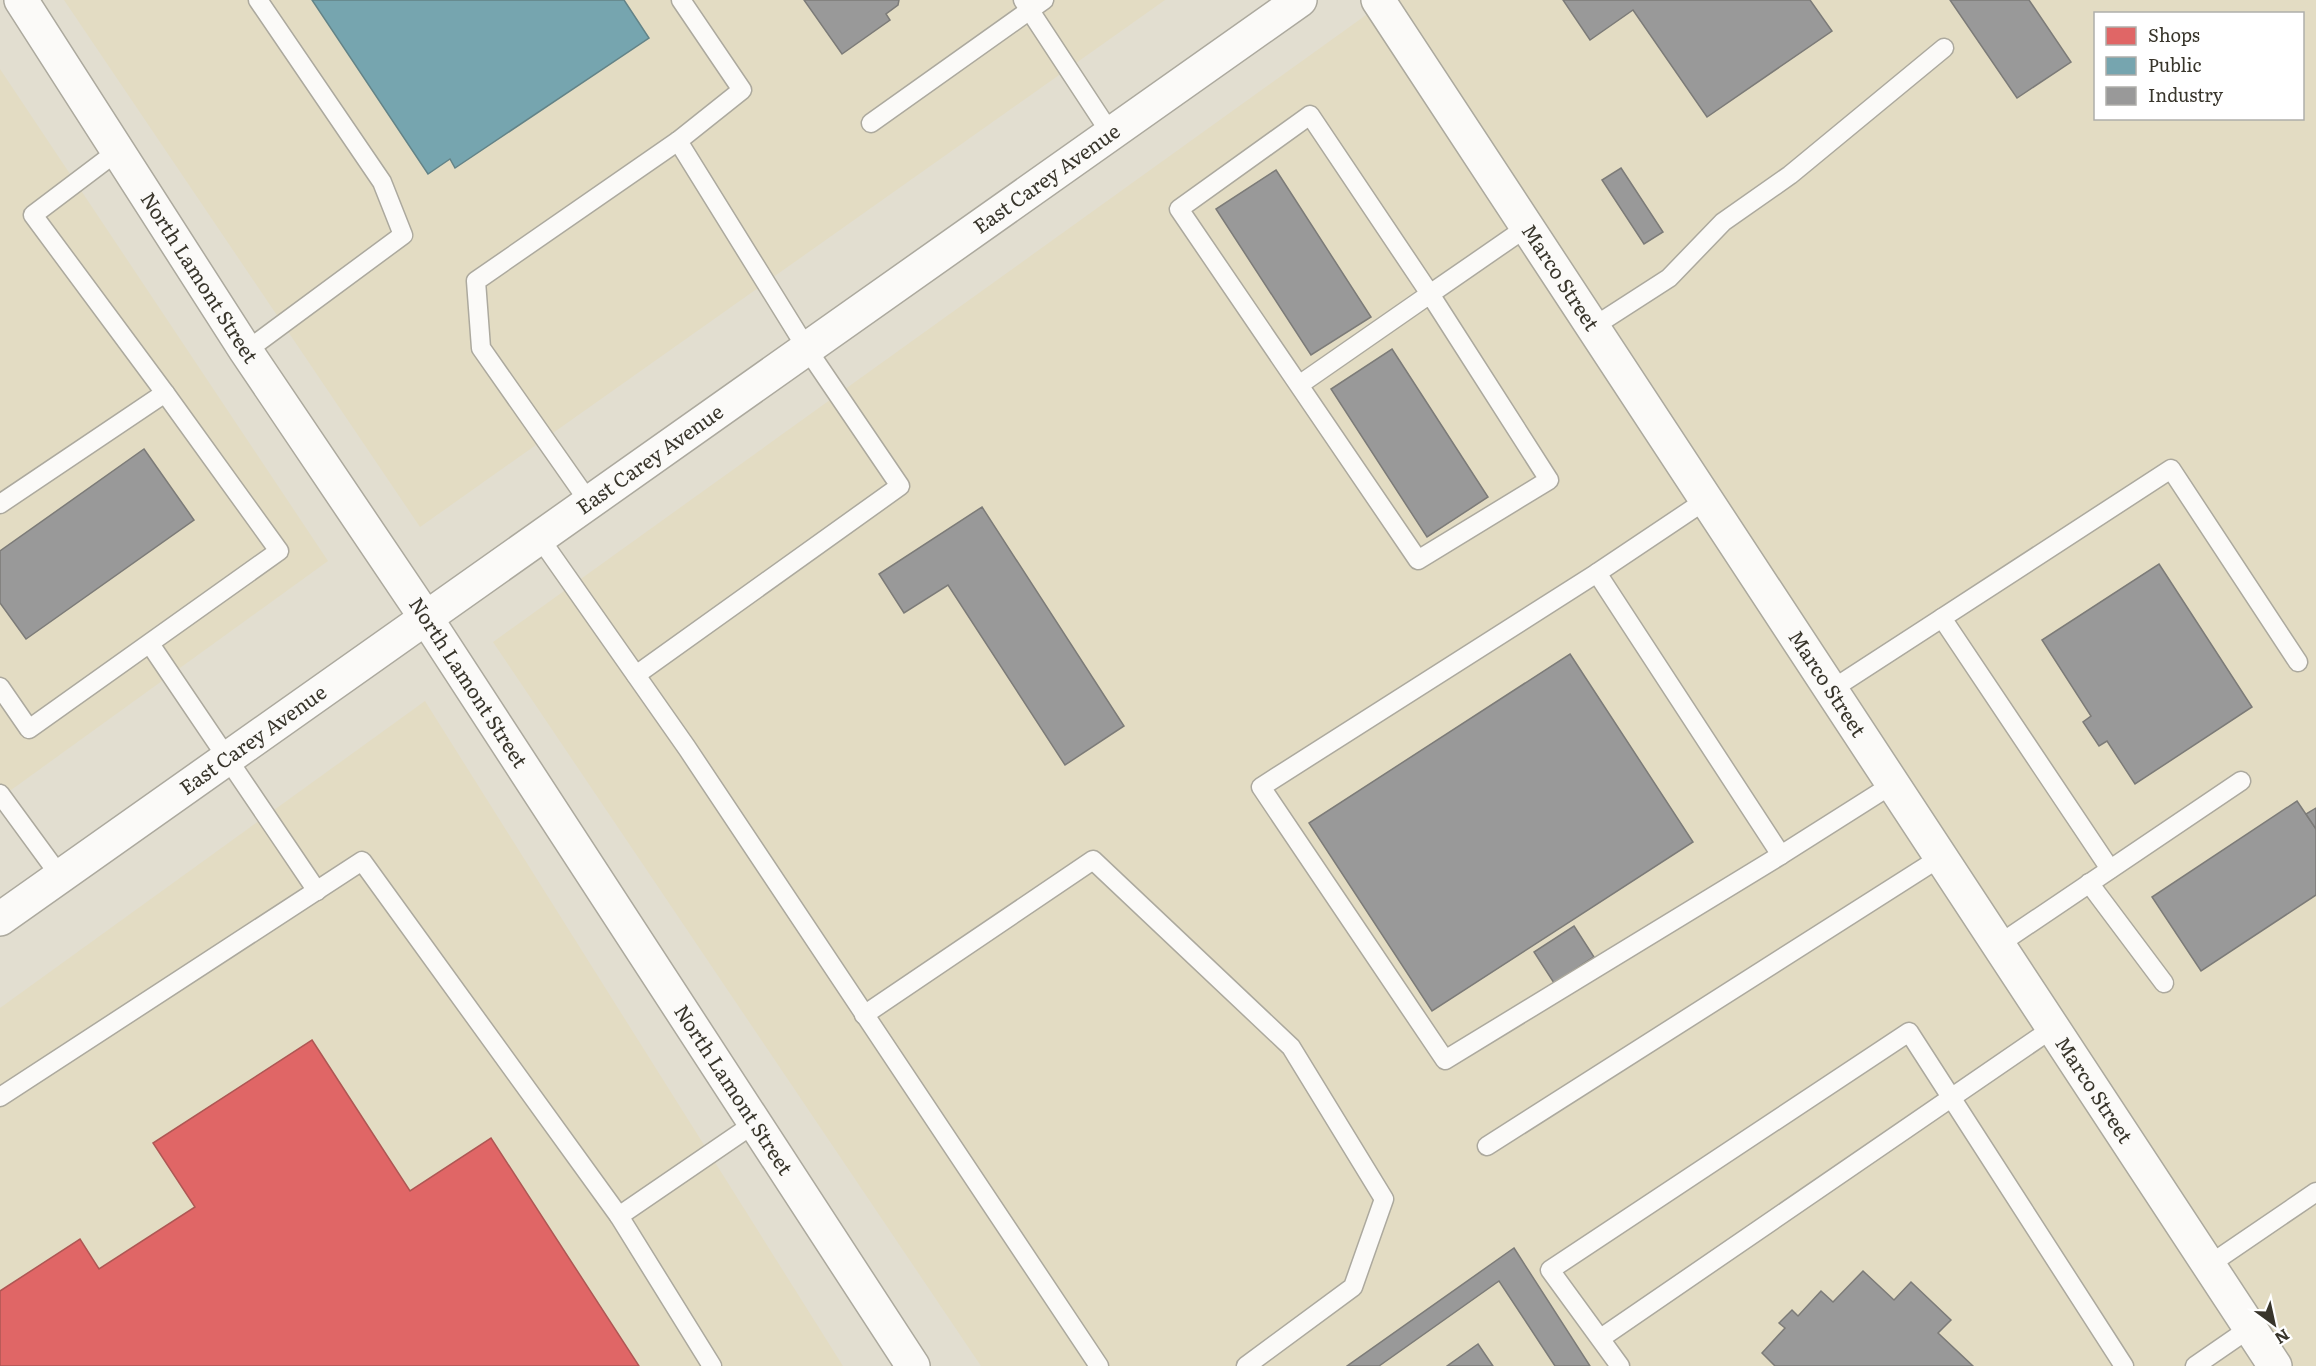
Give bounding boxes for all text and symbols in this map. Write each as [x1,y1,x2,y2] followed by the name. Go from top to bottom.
[2094,12,2304,120] legend
[2148,21,2200,48] text: Shops
[2148,51,2202,78] text: Public
[2148,81,2224,108] text: Industry
[966,115,1125,240] street label: East Carey Avenue
[135,185,267,368] street label: North Lamont Street
[1516,217,1608,336] street label: Marco Street
[569,395,728,520] street label: East Carey Avenue
[403,590,536,773] street label: North Lamont Street
[1783,623,1875,742] street label: Marco Street
[172,676,332,801] street label: East Carey Avenue
[668,998,802,1180] street label: North Lamont Street
[2049,1029,2142,1148] street label: Marco Street
[2244,1294,2304,1354] north arrow
[2271,1324,2295,1351] text: N

